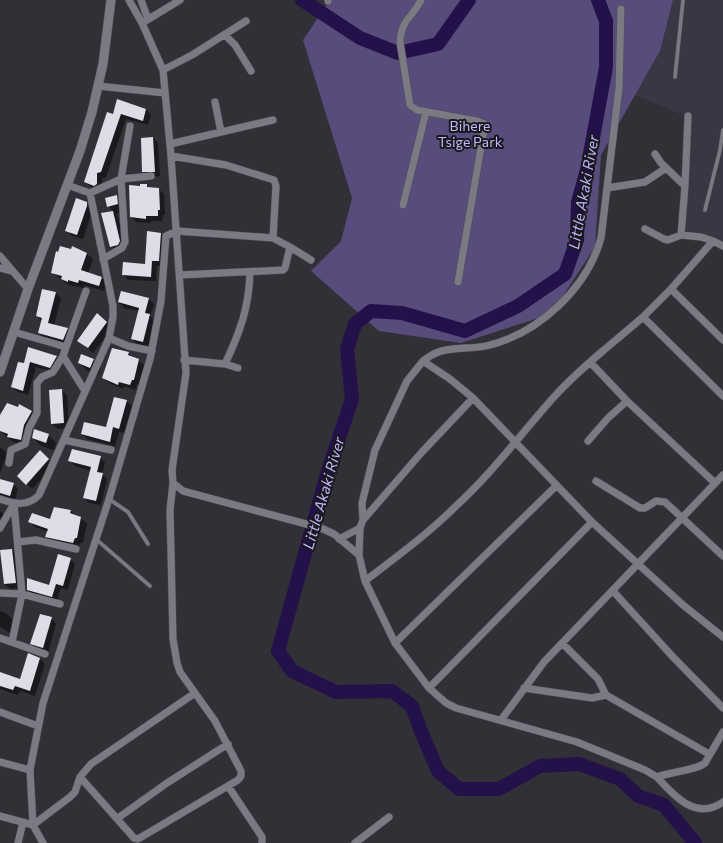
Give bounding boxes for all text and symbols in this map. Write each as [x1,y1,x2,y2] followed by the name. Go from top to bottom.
[438,117,503,150] park label: Bihere Tsige Park
[564,132,602,251] water label: Little Akaki River
[298,434,348,551] water label: Little Akaki River

